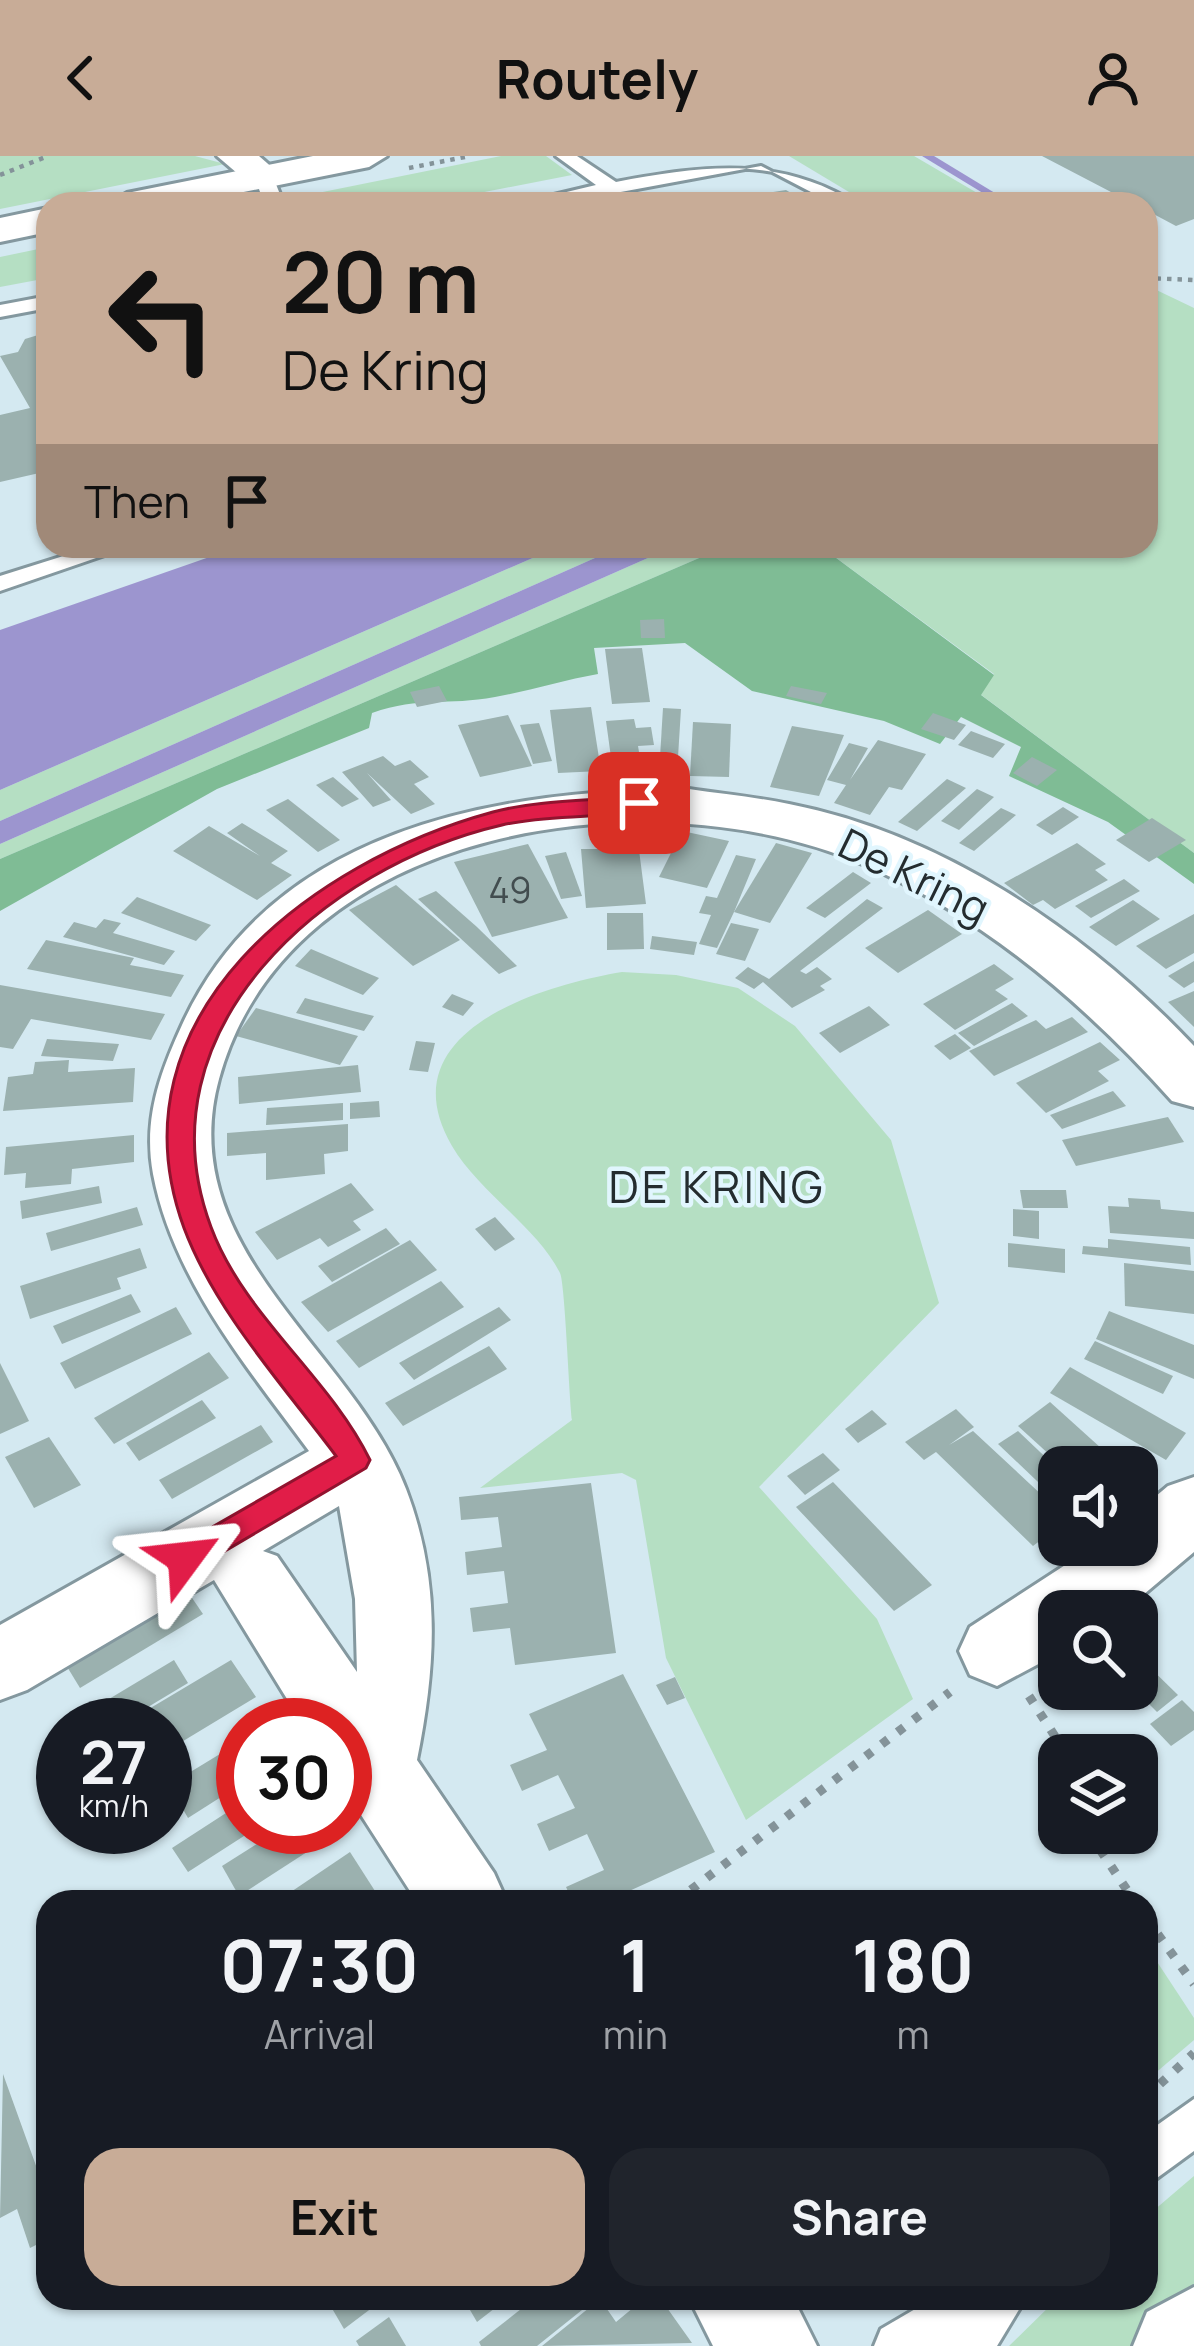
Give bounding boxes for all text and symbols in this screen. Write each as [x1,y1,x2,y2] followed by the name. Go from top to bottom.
[496,41,698,115] text: Routely
[48,45,114,111] icon: back
[1080,45,1146,111] icon: person
[282,223,480,338] text: 20 m
[84,240,240,396] icon: left
[282,332,489,406] text: De Kring
[214,468,280,534] icon: arrive
[84,470,190,532] text: Then
[588,752,690,854] pin
[606,770,672,836] icon: arrive
[829,814,999,936] street label: De Kring
[488,865,532,914] house number: 49
[609,1155,825,1217] district label: DE KRING
[1038,1446,1158,1854] map controls
[1038,1446,1158,1566] button: sound
[122,1495,248,1621] position arrow
[1038,1590,1158,1710] button: search
[216,1698,372,1854] speed limit sign: 30
[80,1720,148,1802] text: 27
[1038,1734,1158,1854] button: layers
[79,1785,149,1826] text: km/h
[219,1915,419,2014] text: 07:30
[620,1915,651,2014] text: 1
[851,1915,974,2014] text: 180
[264,2007,375,2061] text: Arrival
[603,2007,668,2061] text: min
[896,2007,930,2061] text: m
[84,2148,585,2286] button: Exit
[609,2148,1110,2286] button: Share

